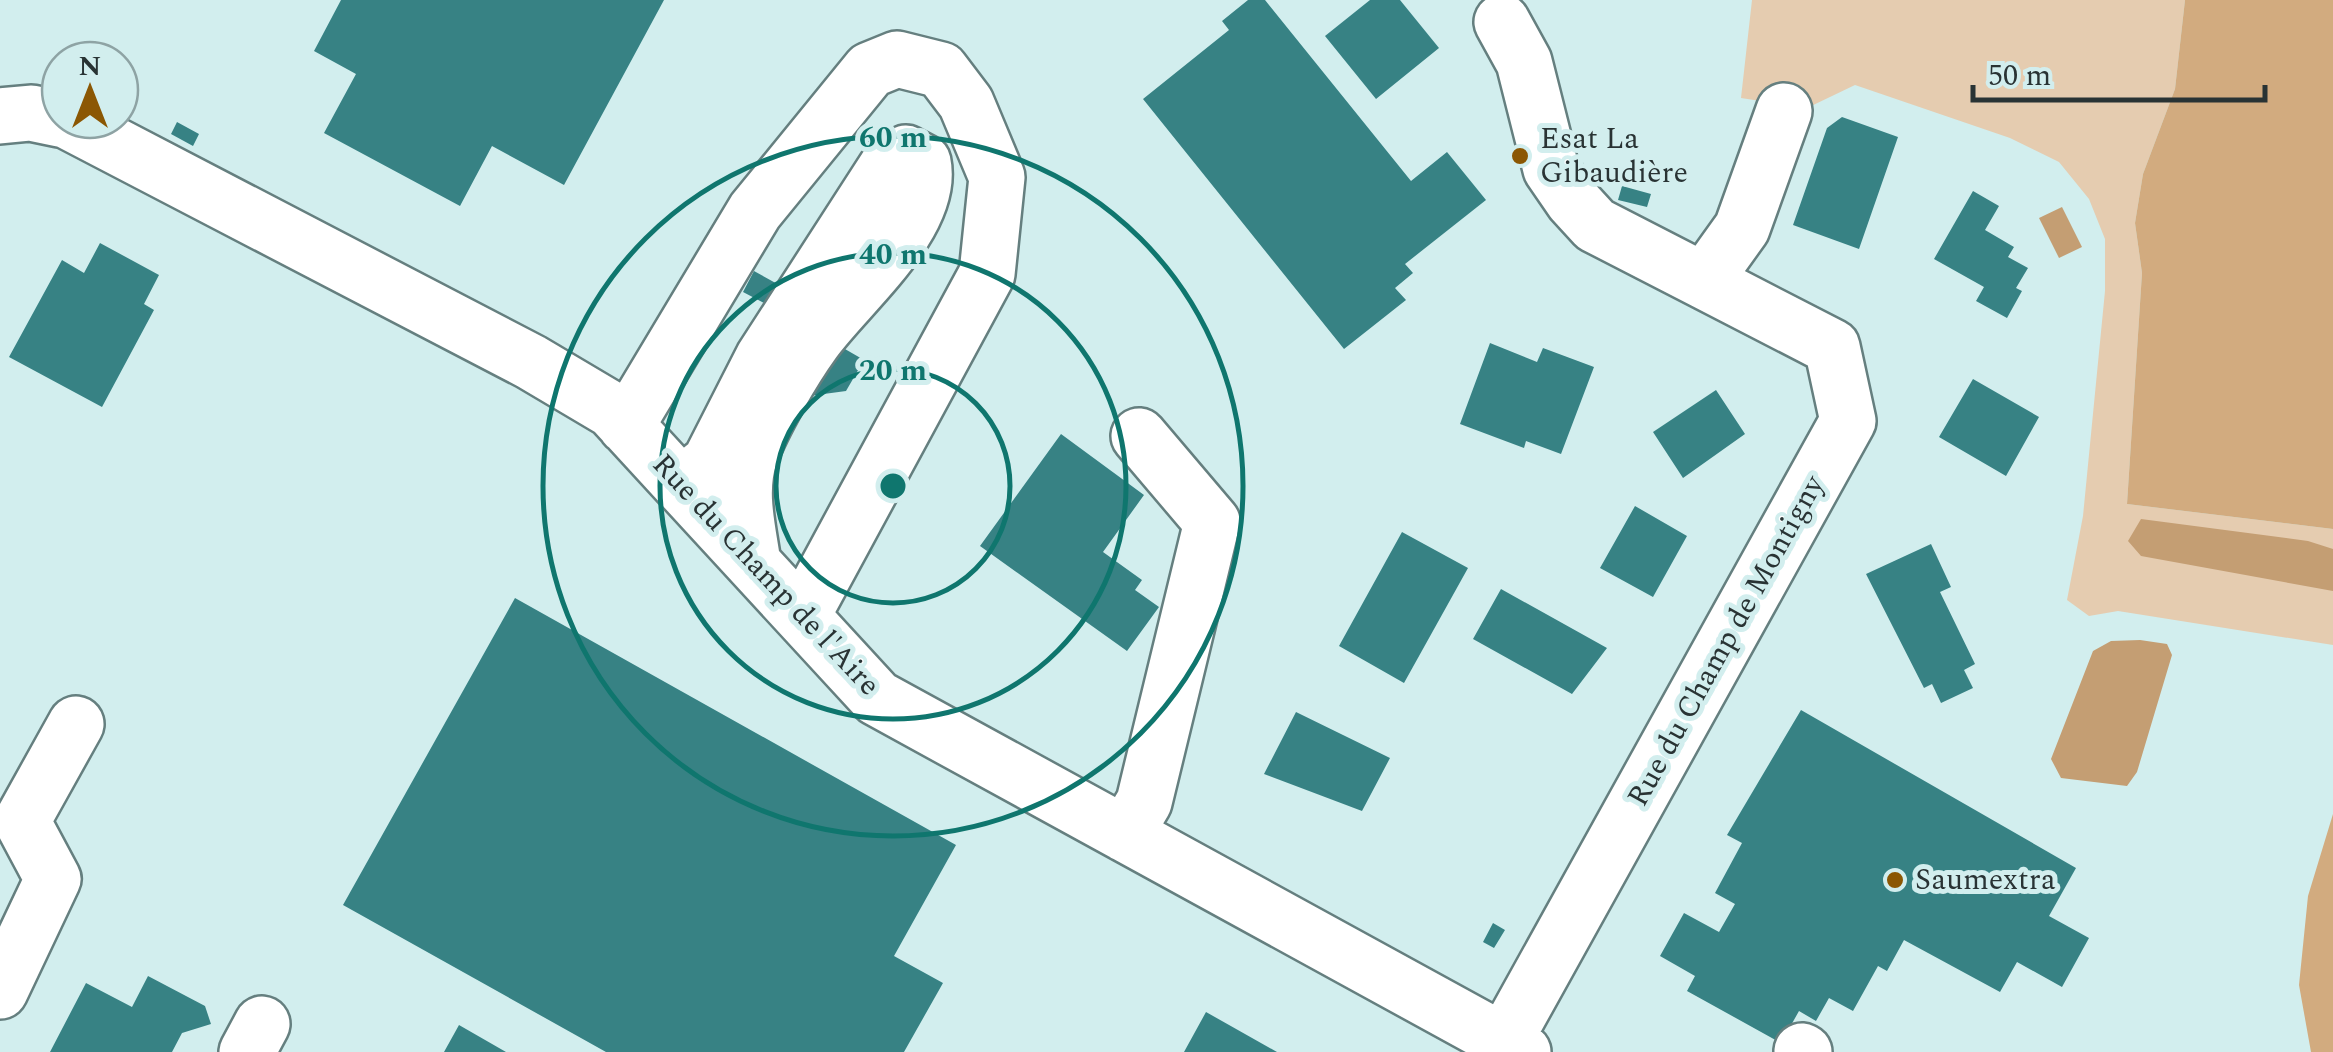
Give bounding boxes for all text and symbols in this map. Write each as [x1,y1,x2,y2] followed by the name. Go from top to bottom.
[40,40,140,140] north arrow
[1973,40,2266,102] scale bar
[79,45,101,88] text: N
[1988,53,2051,99] text: 50 m
[859,115,927,161] text: 60 m
[1540,116,1688,196] place label: Esat La Gibaudière
[1509,145,1531,167] marker: Esat La Gibaudière
[859,232,927,278] text: 40 m
[859,348,927,394] text: 20 m
[641,443,891,707] street label: Rue du Champ de l'Aire
[1616,465,1837,815] street label: Rue du Champ de Montigny
[875,468,911,504] centre of rings
[1915,857,2056,903] place label: Saumextra
[1884,869,1906,891] marker: Saumextra

